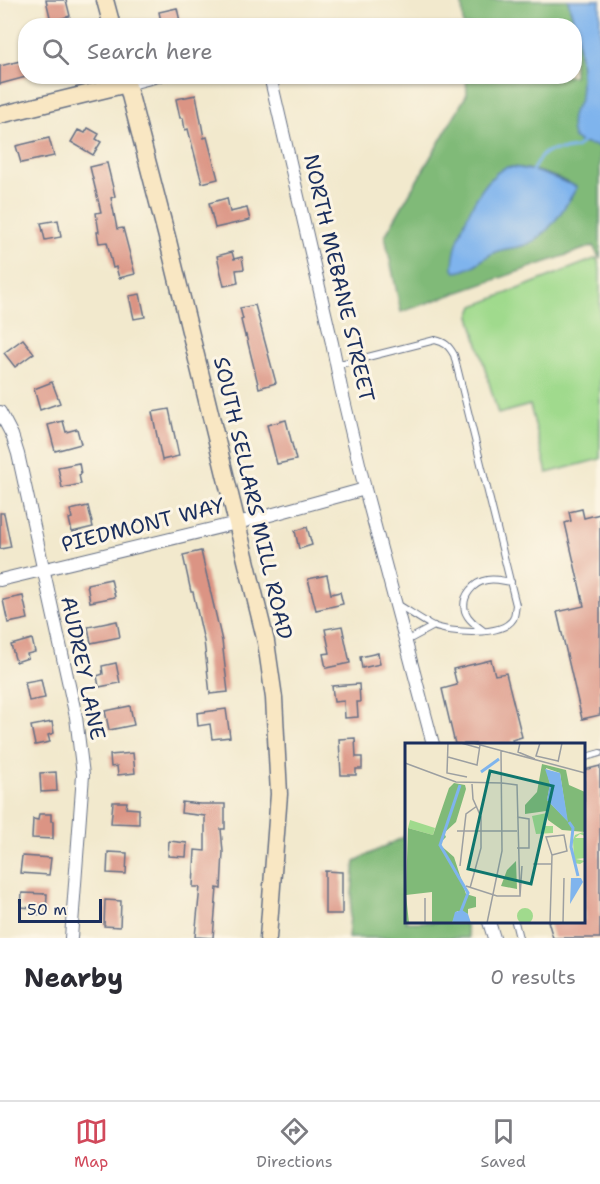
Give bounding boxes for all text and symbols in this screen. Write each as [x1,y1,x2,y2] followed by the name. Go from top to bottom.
[18,18,582,84] search box
[39,35,72,68] icon: search
[87,37,213,66] text: Search here
[297,151,381,405] street label: NORTH MEBANE STREET
[207,354,299,642] street label: SOUTH SELLARS MILL ROAD
[58,491,228,559] street label: PIEDMONT WAY
[54,594,112,742] street label: AUDREY LANE
[405,743,585,923] inset map
[18,896,102,924] scale bar
[27,899,67,920] text: 50 m
[24,960,123,995] text: Nearby
[490,964,576,990] text: 0 results
[74,1115,108,1172] tab: Map
[256,1115,333,1172] tab: Directions
[481,1115,526,1172] tab: Saved

